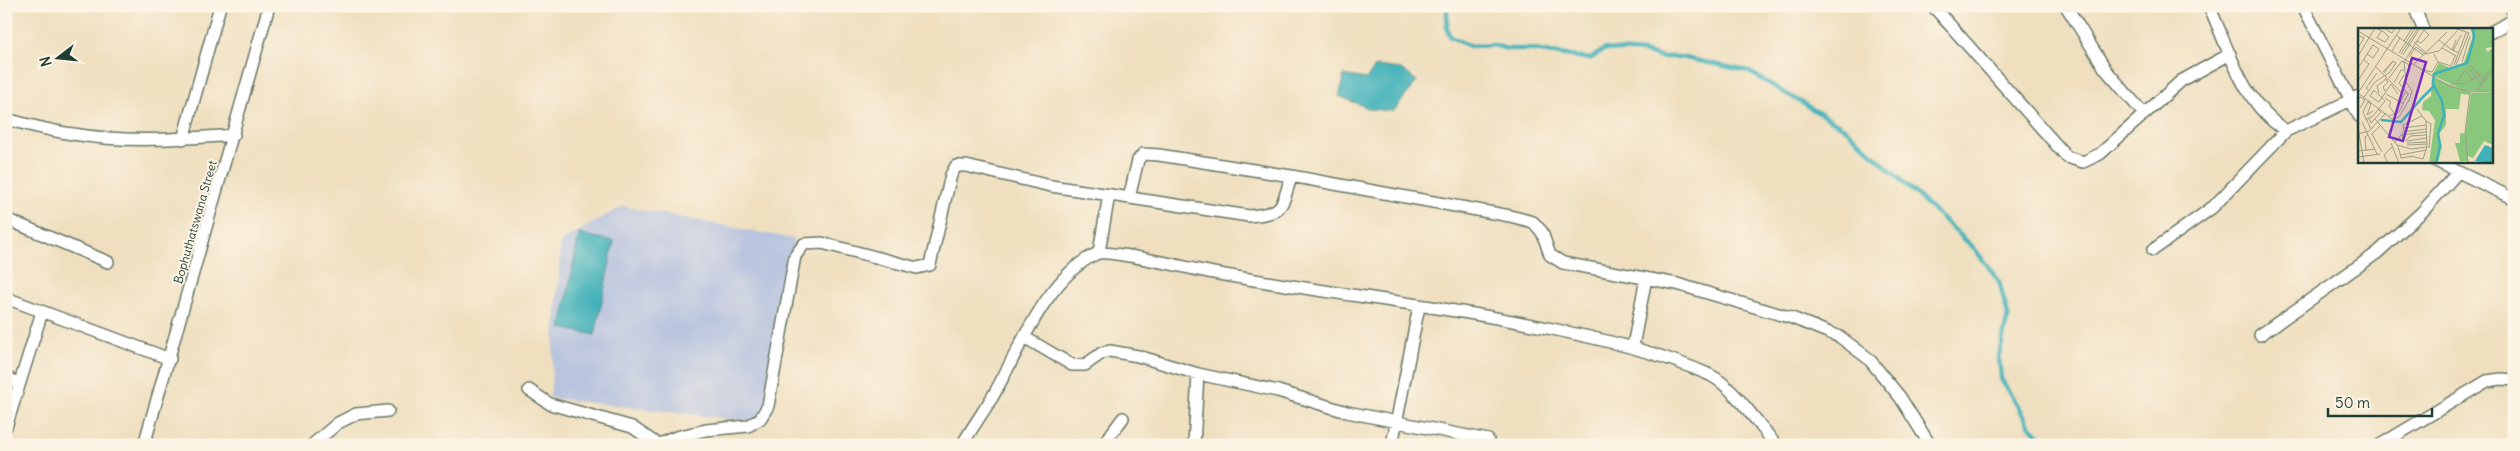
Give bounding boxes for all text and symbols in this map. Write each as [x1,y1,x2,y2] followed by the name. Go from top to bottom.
[2358,28,2492,162] inset map
[32,32,82,82] north arrow
[36,54,55,69] text: N
[170,159,220,285] street label: Bophuthatswana Street
[2328,386,2431,418] scale bar
[2335,393,2370,412] text: 50 m

